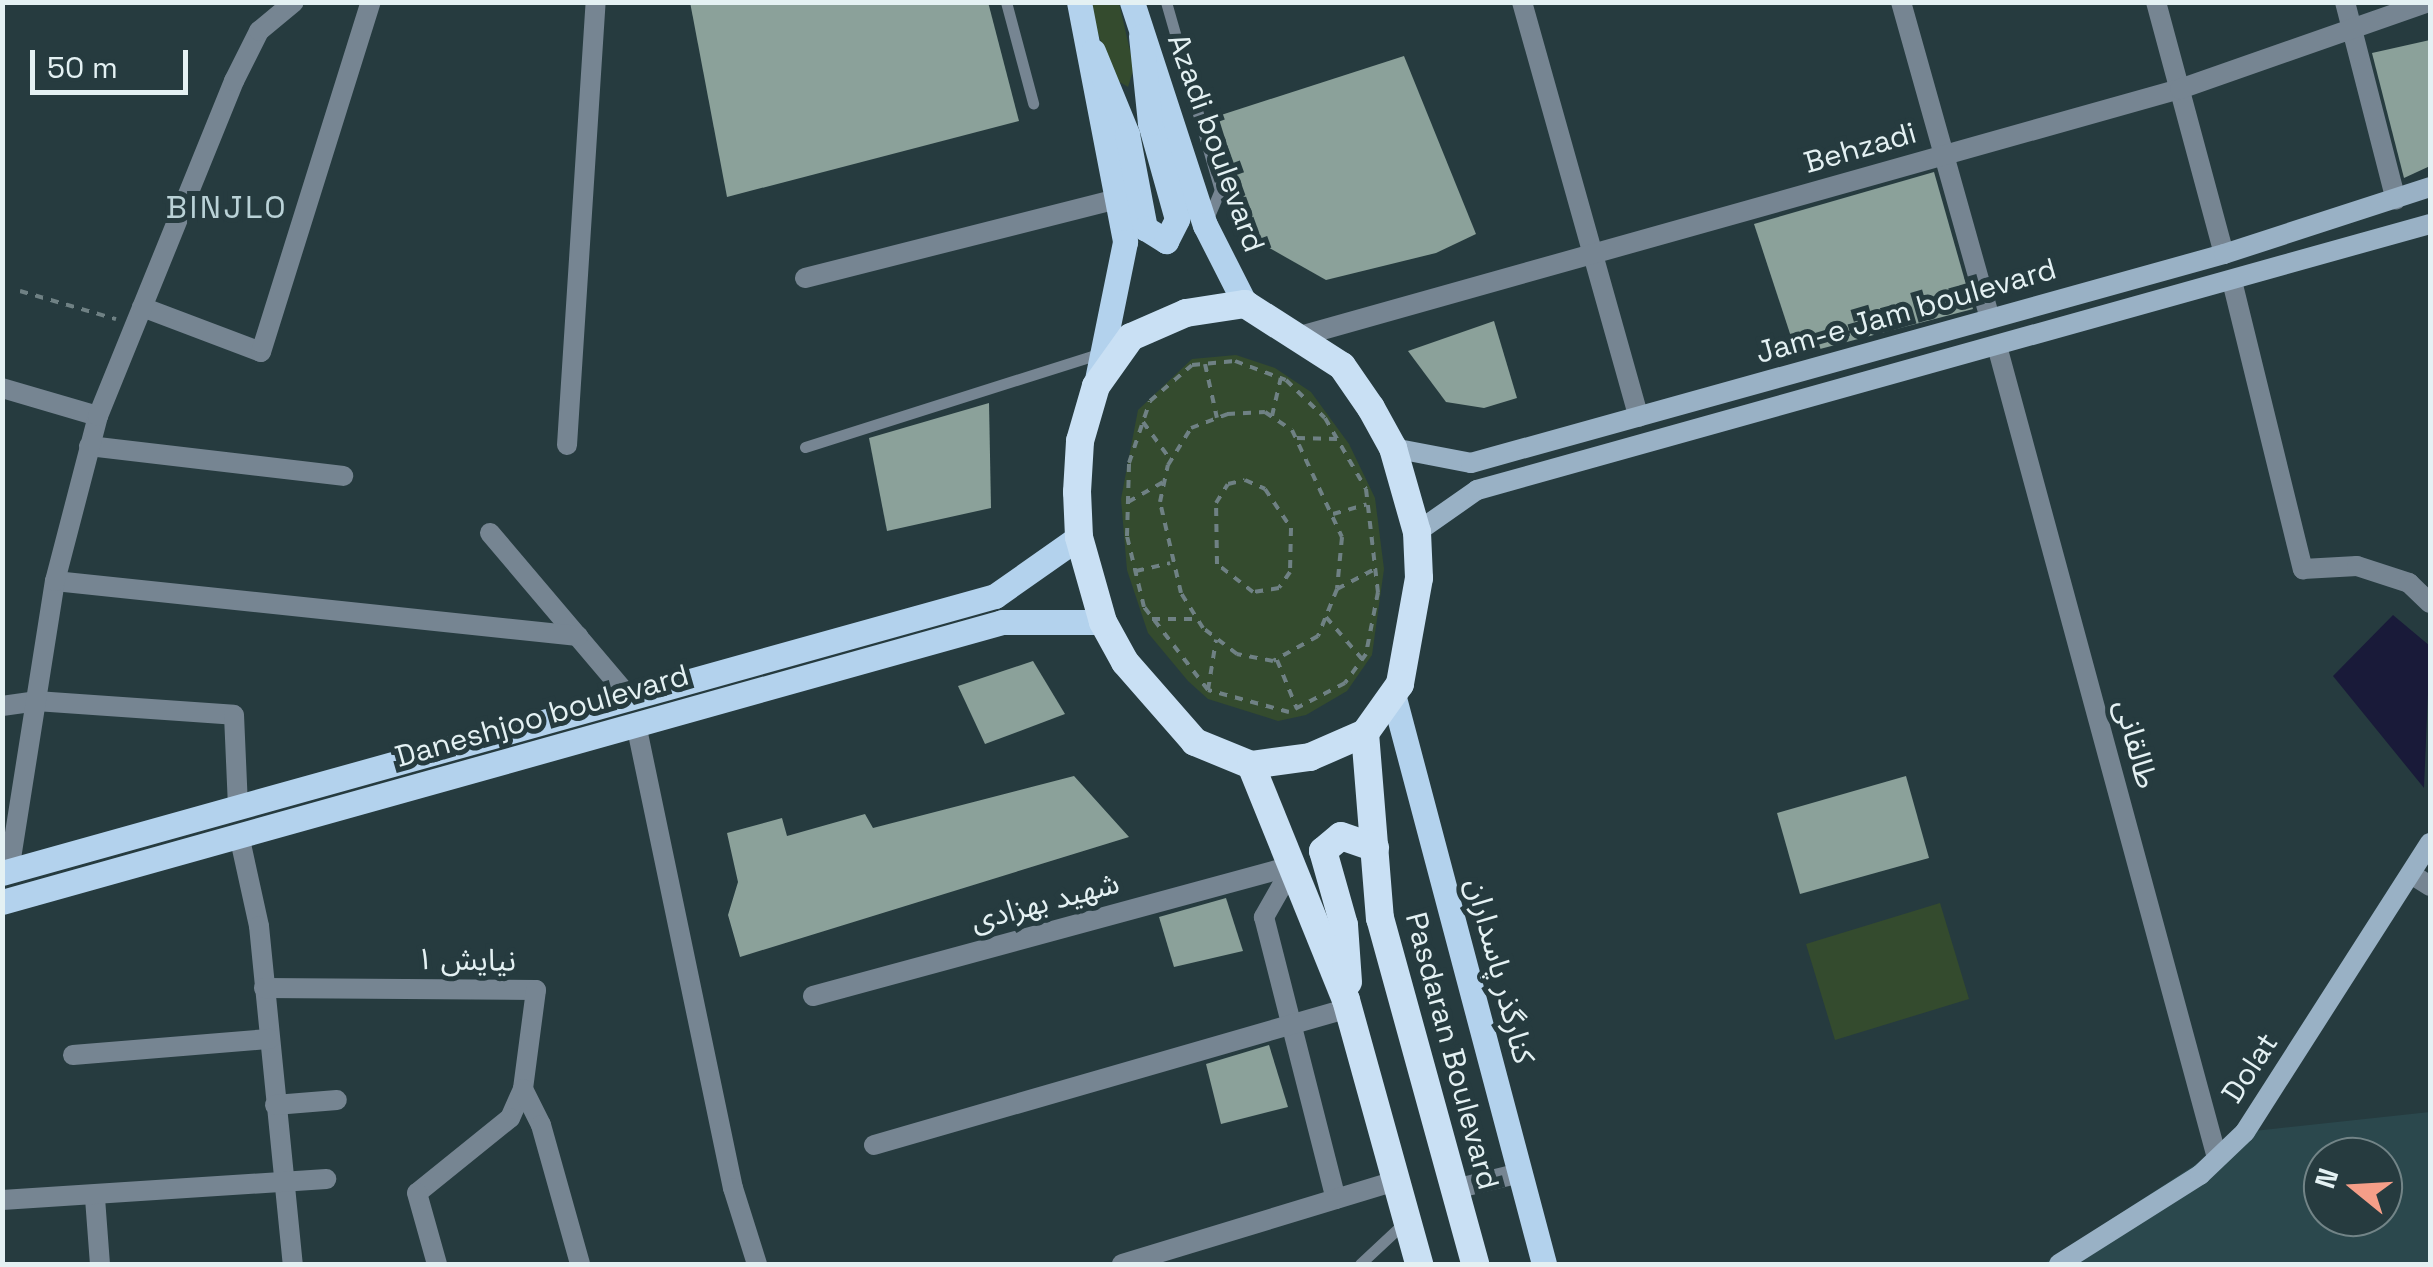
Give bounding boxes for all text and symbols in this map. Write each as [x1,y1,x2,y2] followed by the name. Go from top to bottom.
[1160,29,1272,257] street label: Azadi boulevard
[35,30,192,92] scale bar
[47,48,118,87] text: 50 m
[1800,115,1920,181] street label: Behzadi
[166,188,288,226] district label: BINJLO
[1752,251,2060,371] street label: Jam-e Jam boulevard
[391,657,693,775] street label: Daneshjoo boulevard
[2107,696,2165,792] street label: طالقانی
[967,865,1123,939] street label: شهید بهزادی
[1458,874,1542,1068] street label: کنارگذر پاسداران
[1398,908,1506,1194] street label: Pasdaran Boulevard
[416,941,516,979] street label: نیایش ۱
[2214,1026,2286,1110] street label: Dolat
[2303,1137,2403,1237] north arrow
[2306,1164,2346,1193] text: N

